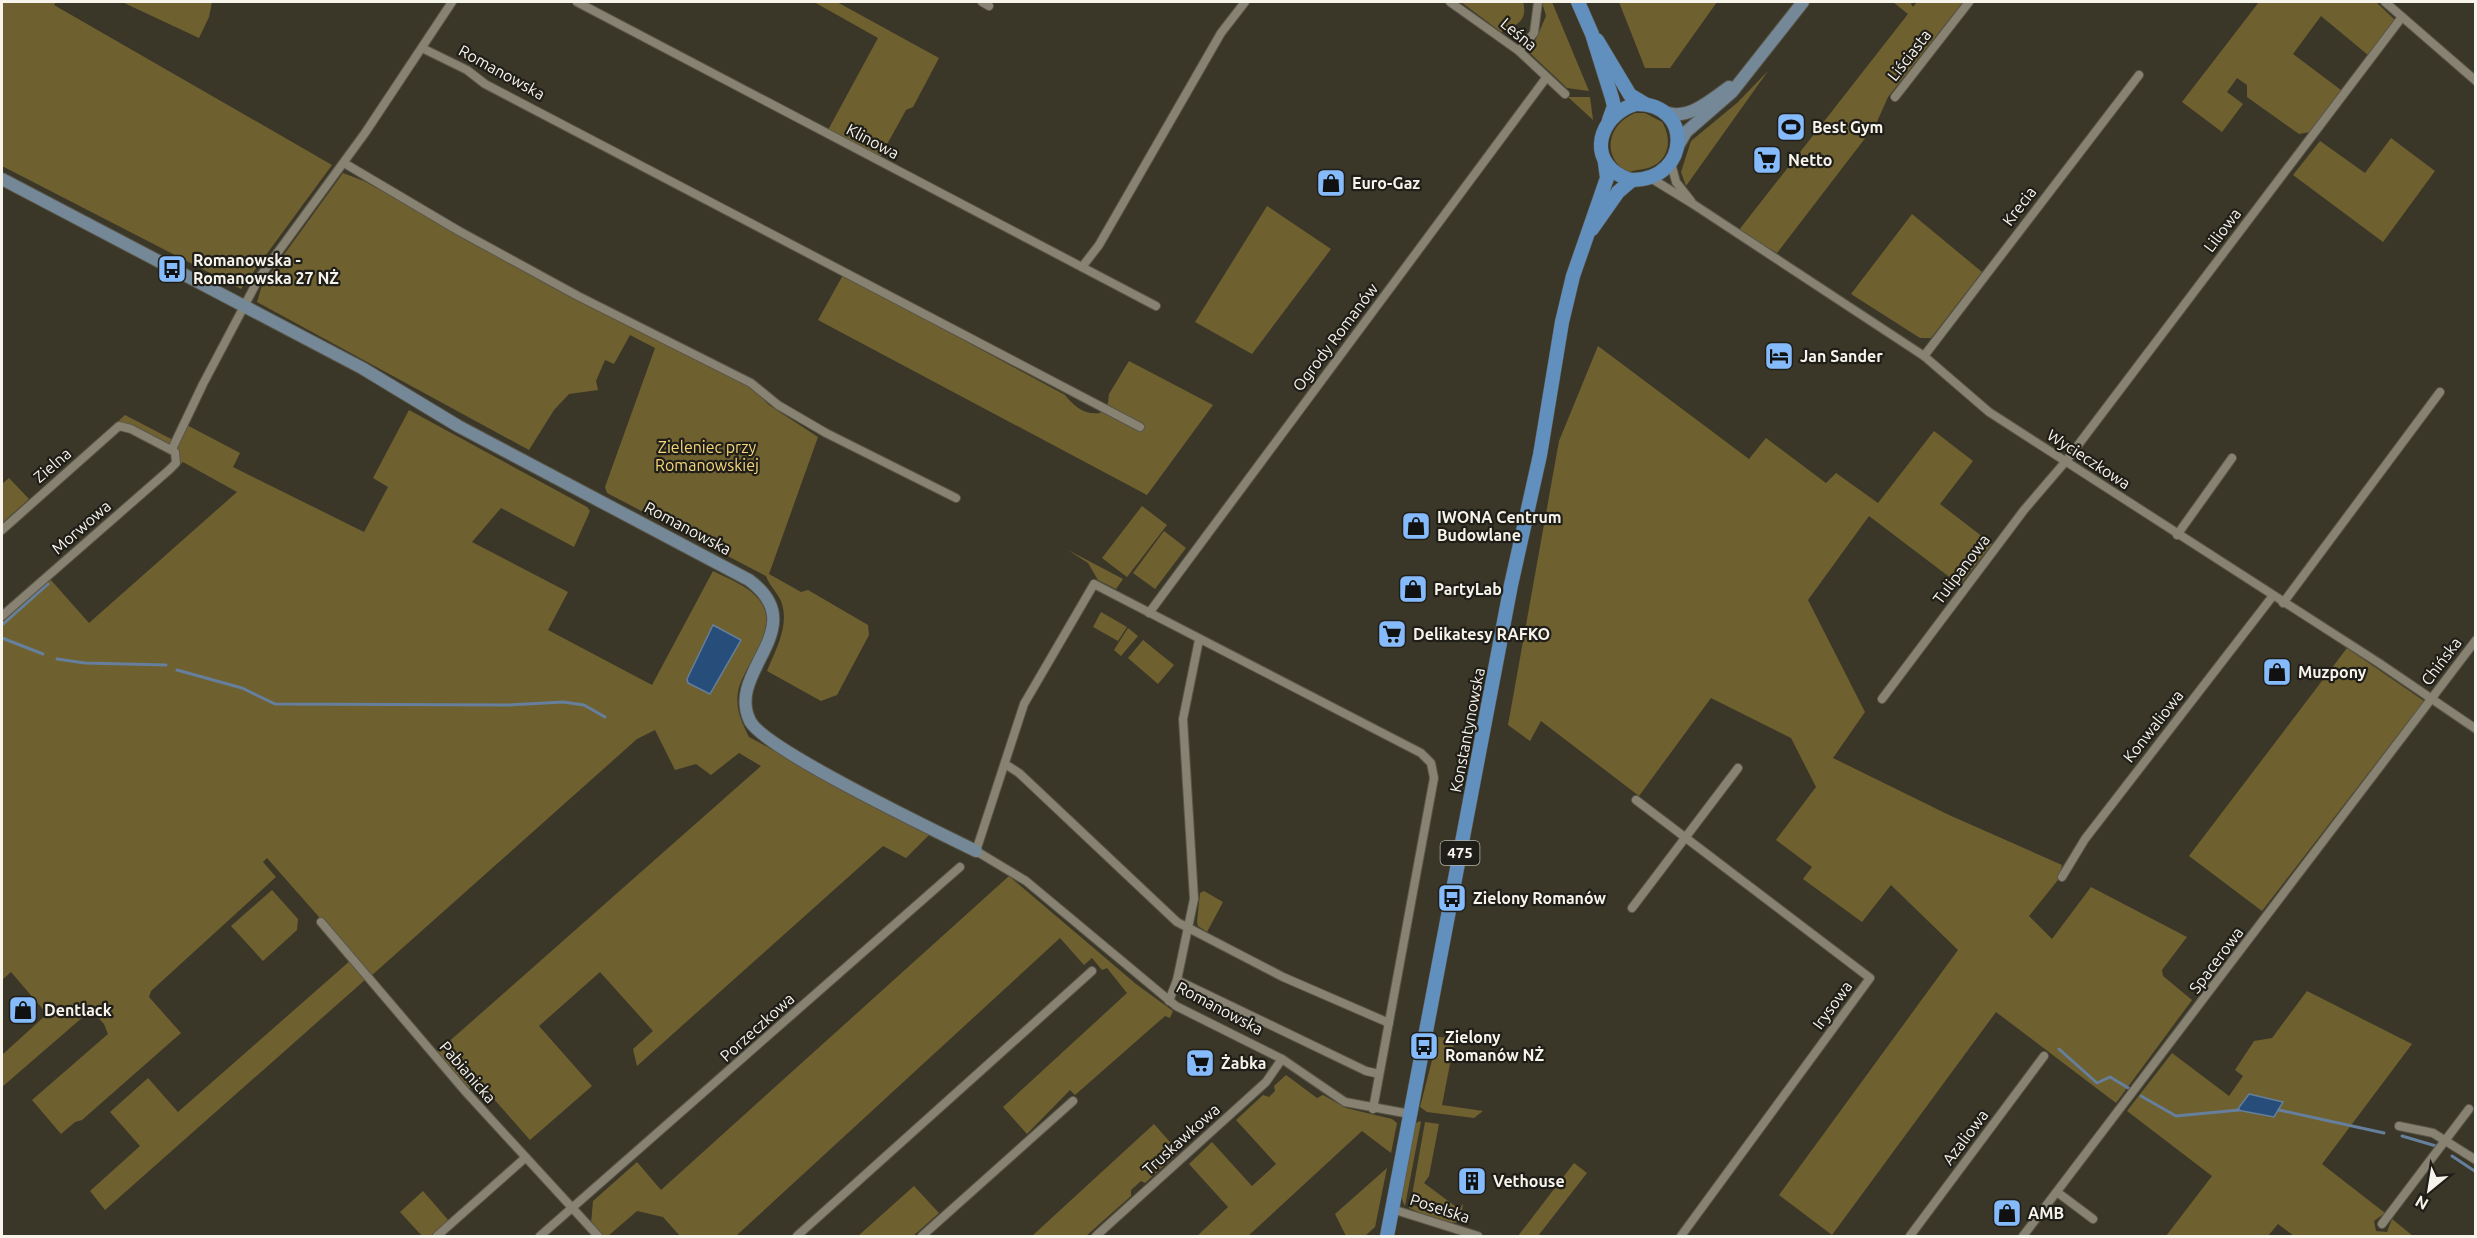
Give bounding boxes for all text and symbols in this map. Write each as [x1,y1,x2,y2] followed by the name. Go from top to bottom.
[1497,14,1541,54] street label: Leśna
[1883,26,1935,84] street label: Liściasta
[456,41,548,103] street label: Romanowska
[1775,111,1807,143] sports icon: Best Gym
[1812,118,1883,136] place label: Best Gym
[844,120,902,162] street label: Klinowa
[1751,144,1783,176] supermarket icon: Netto
[1788,151,1832,169] place label: Netto
[1315,167,1347,199] shop icon: Euro-Gaz
[1352,174,1420,192] place label: Euro-Gaz
[1999,183,2039,229] street label: Krecia
[2200,205,2244,255] street label: Liliowa
[193,251,339,287] place label: Romanowska - Romanowska 27 NŻ
[156,253,188,285] bus stop icon: Romanowska - Romanowska 27 NŻ
[1289,279,1382,394] street label: Ogrody Romanów
[1763,340,1795,372] hotel icon: Jan Sander
[1800,347,1883,365] place label: Jan Sander
[2044,426,2134,492] street label: Wycieczkowa
[655,438,759,474] park label: Zieleniec przy Romanowskiej
[30,444,74,486] street label: Zielna
[48,497,114,557] street label: Morwowa
[642,498,734,558] street label: Romanowska
[1437,508,1562,544] place label: IWONA Centrum Budowlane
[1400,510,1432,542] shop icon: IWONA Centrum Budowlane
[1929,531,1993,607] street label: Tulipanowa
[1397,573,1429,605] shop icon: PartyLab
[1434,580,1502,598] place label: PartyLab
[1376,618,1408,650] supermarket icon: Delikatesy RAFKO
[1413,625,1550,643] place label: Delikatesy RAFKO
[2417,634,2465,688] street label: Chińska
[2261,656,2293,688] shop icon: Muzpony
[2298,663,2367,681] place label: Muzpony
[1446,666,1488,794] street label: Konstantynowska
[2119,686,2187,766] street label: Konwaliowa
[1440,841,1480,865] road number: 475
[1436,882,1468,914] bus stop icon: Zielony Romanów
[1473,889,1606,907] place label: Zielony Romanów
[2185,923,2247,997] street label: Spacerowa
[1809,977,1855,1033] street label: Irysowa
[1174,978,1266,1038] street label: Romanowska
[716,989,798,1065] street label: Porzeczkowa
[7,994,39,1026] shop icon: Dentlack
[44,1001,112,1019] place label: Dentlack
[1445,1028,1544,1064] place label: Zielony Romanów NŻ
[1408,1030,1440,1062] bus stop icon: Zielony Romanów NŻ
[436,1037,500,1107] street label: Pabianicka
[1184,1047,1216,1079] supermarket icon: Żabka
[1221,1054,1267,1072] place label: Żabka
[1139,1100,1223,1178] street label: Truskawkowa
[1938,1106,1992,1168] street label: Azaliowa
[2399,1160,2459,1220] north arrow
[1456,1165,1488,1197] building icon: Vethouse
[1493,1172,1565,1190] place label: Vethouse
[1408,1190,1472,1226] street label: Poselska
[2412,1192,2431,1214] text: N
[1991,1197,2023,1229] shop icon: AMB
[2028,1204,2064,1222] place label: AMB

